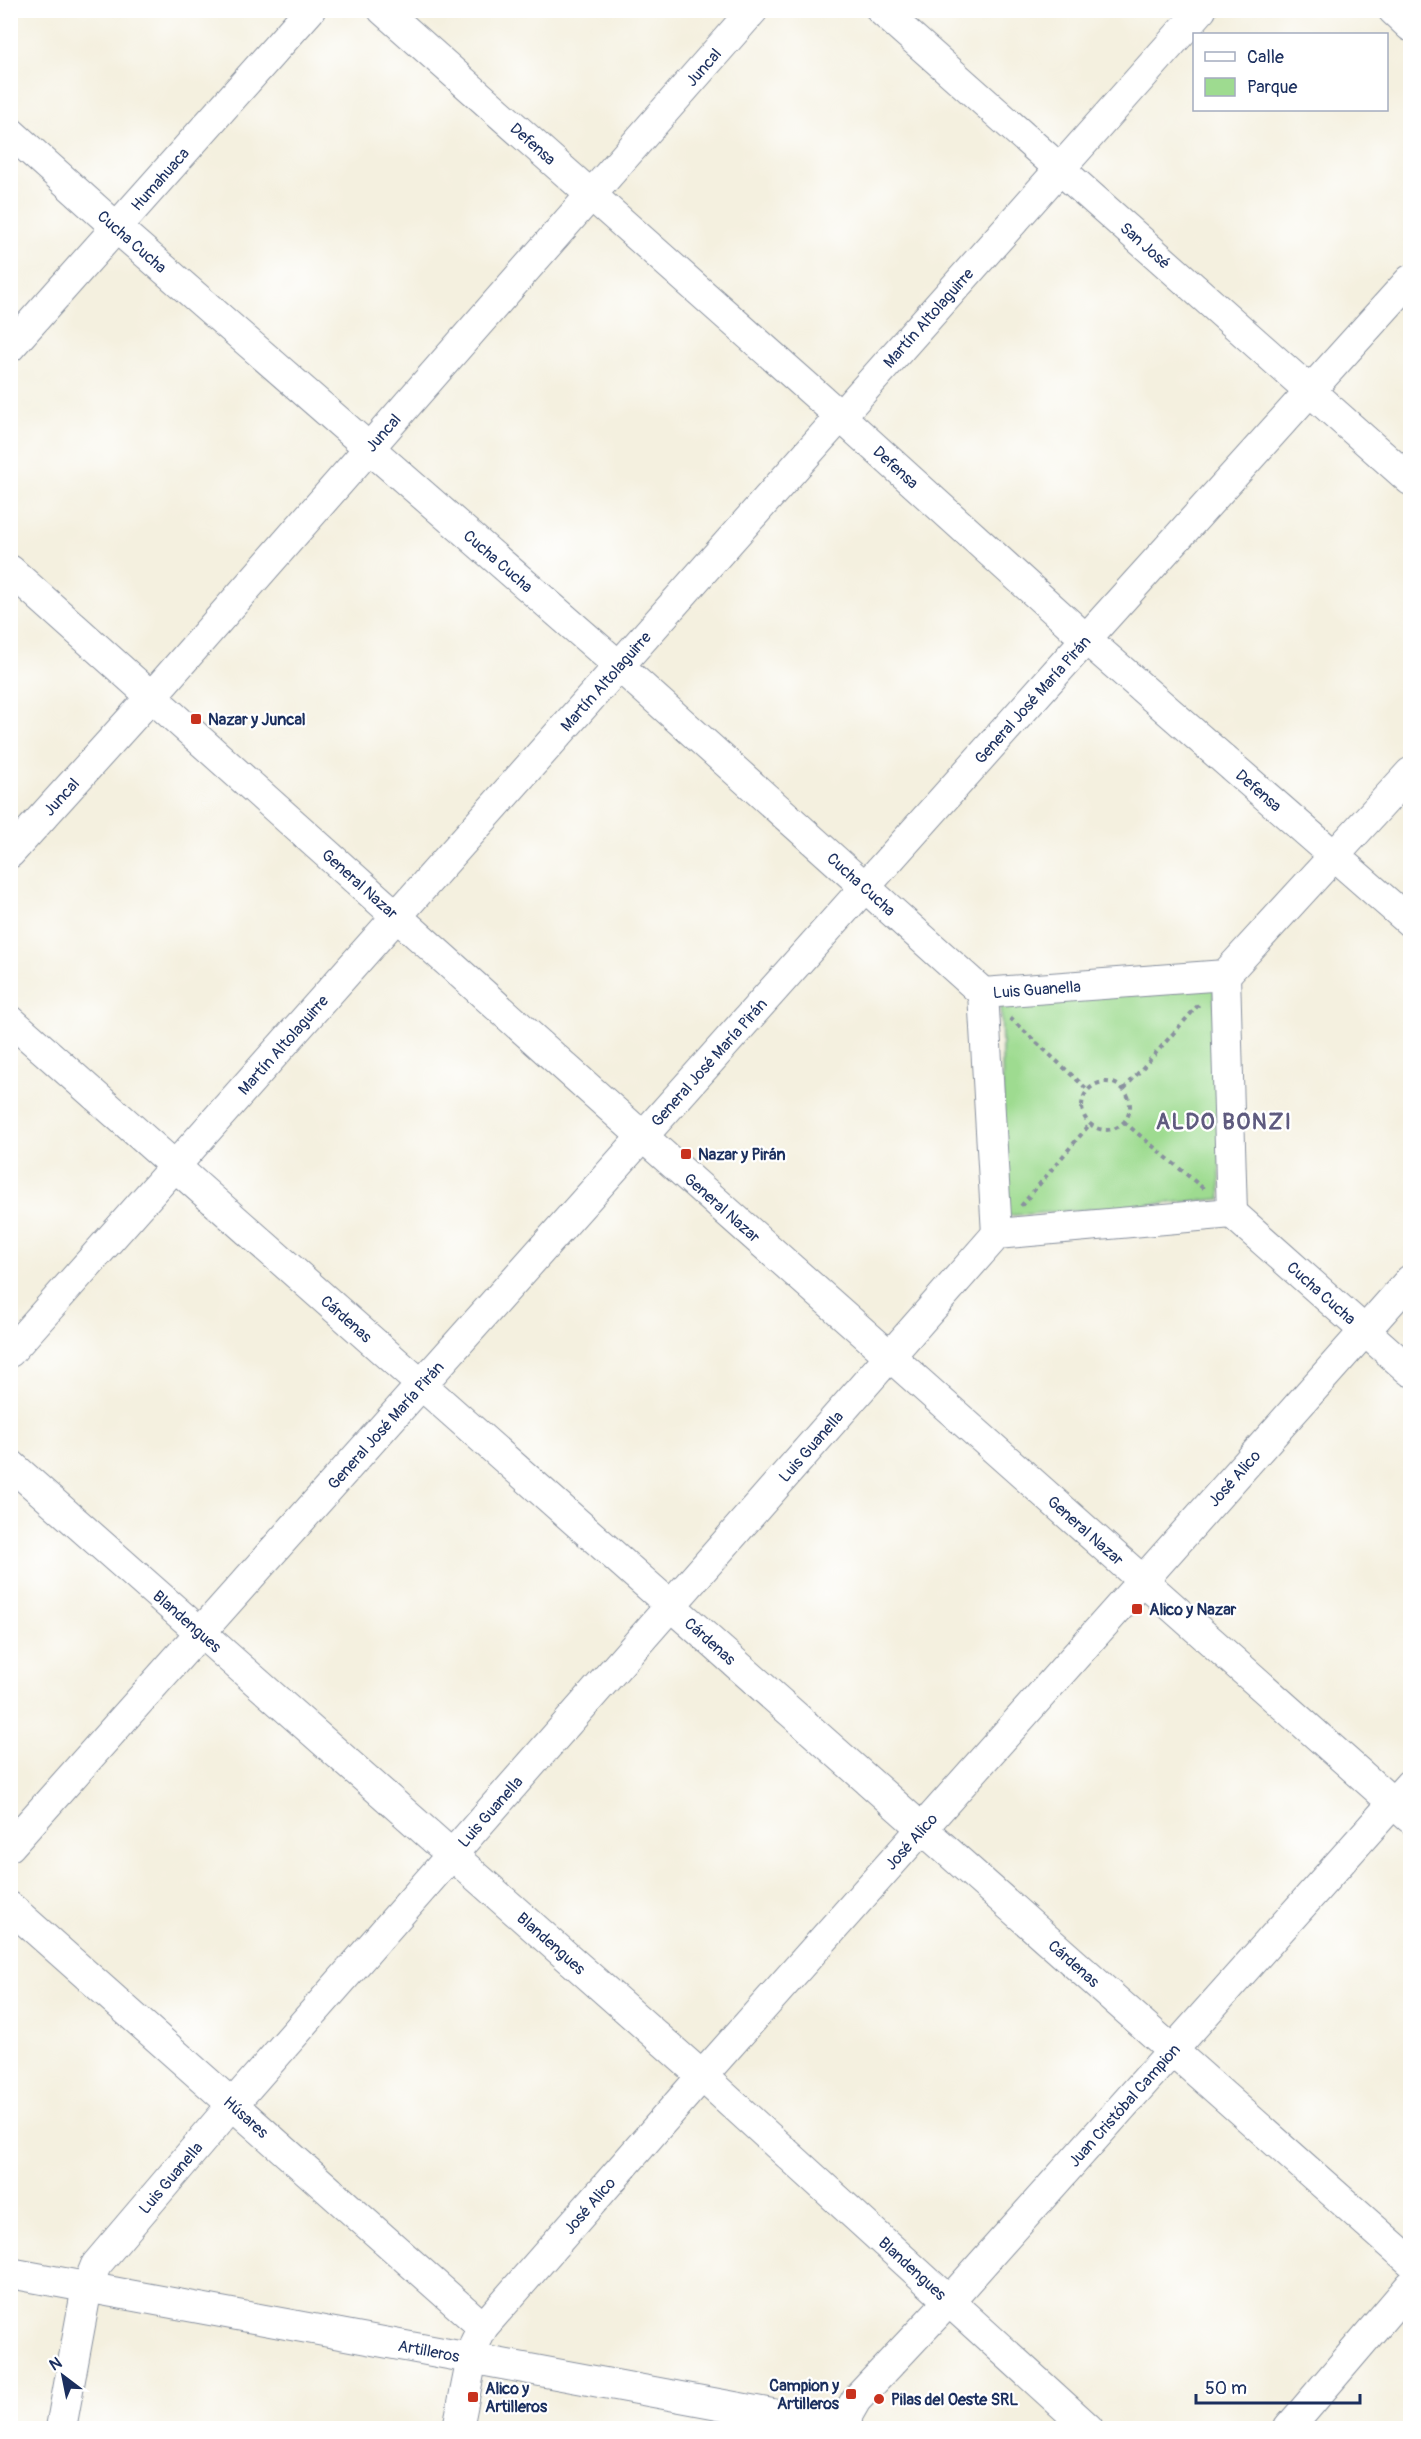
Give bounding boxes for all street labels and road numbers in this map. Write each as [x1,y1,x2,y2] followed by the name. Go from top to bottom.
[682,44,726,91] street label: Juncal
[506,119,560,170] street label: Defensa
[127,144,194,215] street label: Humahuaca
[93,206,170,278] street label: Cucha Cucha
[1116,218,1174,274] street label: San José
[879,264,978,372] street label: Martín Altolaguirre
[361,410,406,456] street label: Juncal
[869,442,922,493] street label: Defensa
[459,526,537,597] street label: Cucha Cucha
[557,628,656,736] street label: Martín Altolaguirre
[970,632,1095,768] street label: General José María Pirán
[1231,765,1285,816] street label: Defensa
[39,774,84,820] street label: Juncal
[317,845,402,924] street label: General Nazar
[822,849,899,921] street label: Cucha Cucha
[992,977,1082,1003] street label: Luis Guanella
[234,991,333,1099] street label: Martín Altolaguirre
[647,995,772,1131] street label: General José María Pirán
[679,1169,764,1248] street label: General Nazar
[1282,1258,1360,1329] street label: Cucha Cucha
[316,1291,376,1347] street label: Cárdenas
[324,1357,448,1494] street label: General José María Pirán
[775,1407,848,1487] street label: Luis Guanella
[1204,1446,1265,1511] street label: José Alico
[1043,1492,1128,1570] street label: General Nazar
[149,1586,225,1657] street label: Blandengues
[680,1614,740,1670] street label: Cárdenas
[454,1772,527,1852] street label: Luis Guanella
[881,1809,942,1874] street label: José Alico
[513,1908,589,1979] street label: Blandengues
[1044,1936,1103,1992] street label: Cárdenas
[1065,2040,1185,2171] street label: Juan Cristóbal Campion
[219,2092,272,2143] street label: Húsares
[135,2138,207,2218] street label: Luis Guanella
[560,2173,620,2239] street label: José Alico
[874,2233,950,2305] street label: Blandengues
[396,2336,461,2367] street label: Artilleros

